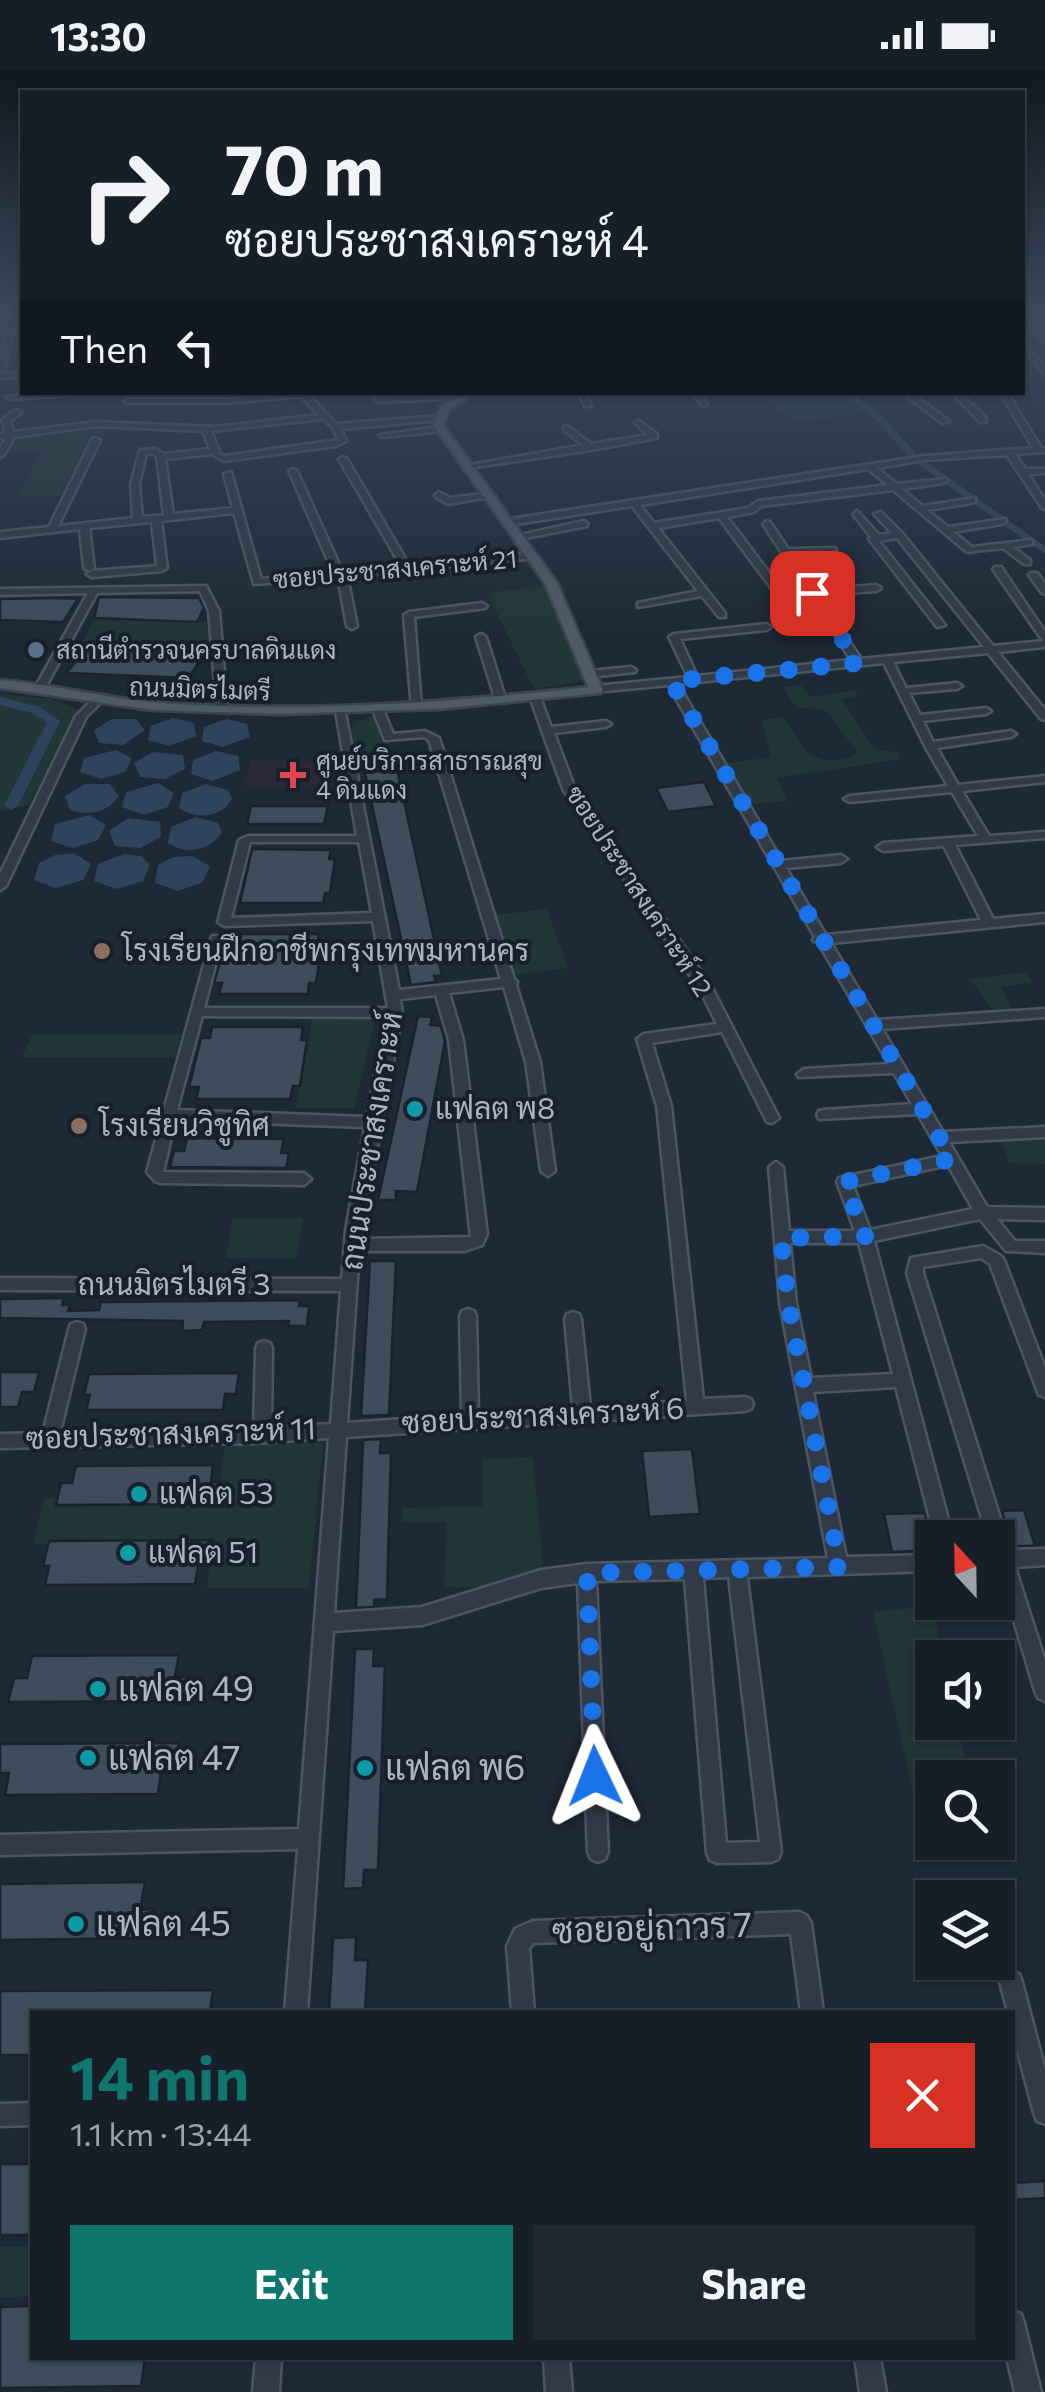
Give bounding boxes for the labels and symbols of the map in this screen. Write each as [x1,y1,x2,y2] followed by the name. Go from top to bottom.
[272,541,518,594] street label: ซอยประชาสงเคราะห์ 21
[770,551,855,636] pin
[56,634,336,664] place label: สถานีตำรวจนครบาลดินแดง
[25,639,47,661] marker: สถานีตำรวจนครบาลดินแดง
[129,671,271,705] street label: ถนนมิตรไมตรี
[316,744,543,804] place label: ศูนย์บริการสาธารณสุข 4 ดินแดง
[280,762,306,788] marker: ศูนย์บริการสาธารณสุข 4 ดินแดง
[561,779,720,1001] street label: ซอยประชาสงเคราะห์ 12
[120,930,529,972] place label: โรงเรียนฝึกอาชีพกรุงเทพมหานคร
[91,940,113,962] marker: โรงเรียนฝึกอาชีพกรุงเทพมหานคร
[331,1009,408,1272] street label: ถนนประชาสงเคราะห์
[435,1088,555,1125] place label: แฟลต พ8
[404,1098,426,1120] marker: แฟลต พ8
[97,1105,270,1146] place label: โรงเรียนวิชูทิศ
[68,1115,90,1137] marker: โรงเรียนวิชูทิศ
[78,1264,270,1301] street label: ถนนมิตรไมตรี 3
[401,1388,685,1439] street label: ซอยประชาสงเคราะห์ 6
[25,1408,317,1455] street label: ซอยประชาสงเคราะห์ 11
[159,1473,274,1510] place label: แฟลต 53
[128,1483,150,1505] marker: แฟลต 53
[915,1520,1015,1620] north arrow
[148,1532,258,1569] place label: แฟลต 51
[117,1542,139,1564] marker: แฟลต 51
[118,1665,254,1708] place label: แฟลต 49
[87,1678,109,1700] marker: แฟลต 49
[543,1724,647,1828] position arrow
[108,1734,241,1777] place label: แฟลต 47
[385,1744,525,1787] place label: แฟลต พ6
[77,1747,99,1769] marker: แฟลต 47
[354,1757,376,1779] marker: แฟลต พ6
[96,1900,231,1943] place label: แฟลต 45
[551,1901,753,1955] street label: ซอยอยู่ถาวร 7
[65,1913,87,1935] marker: แฟลต 45

